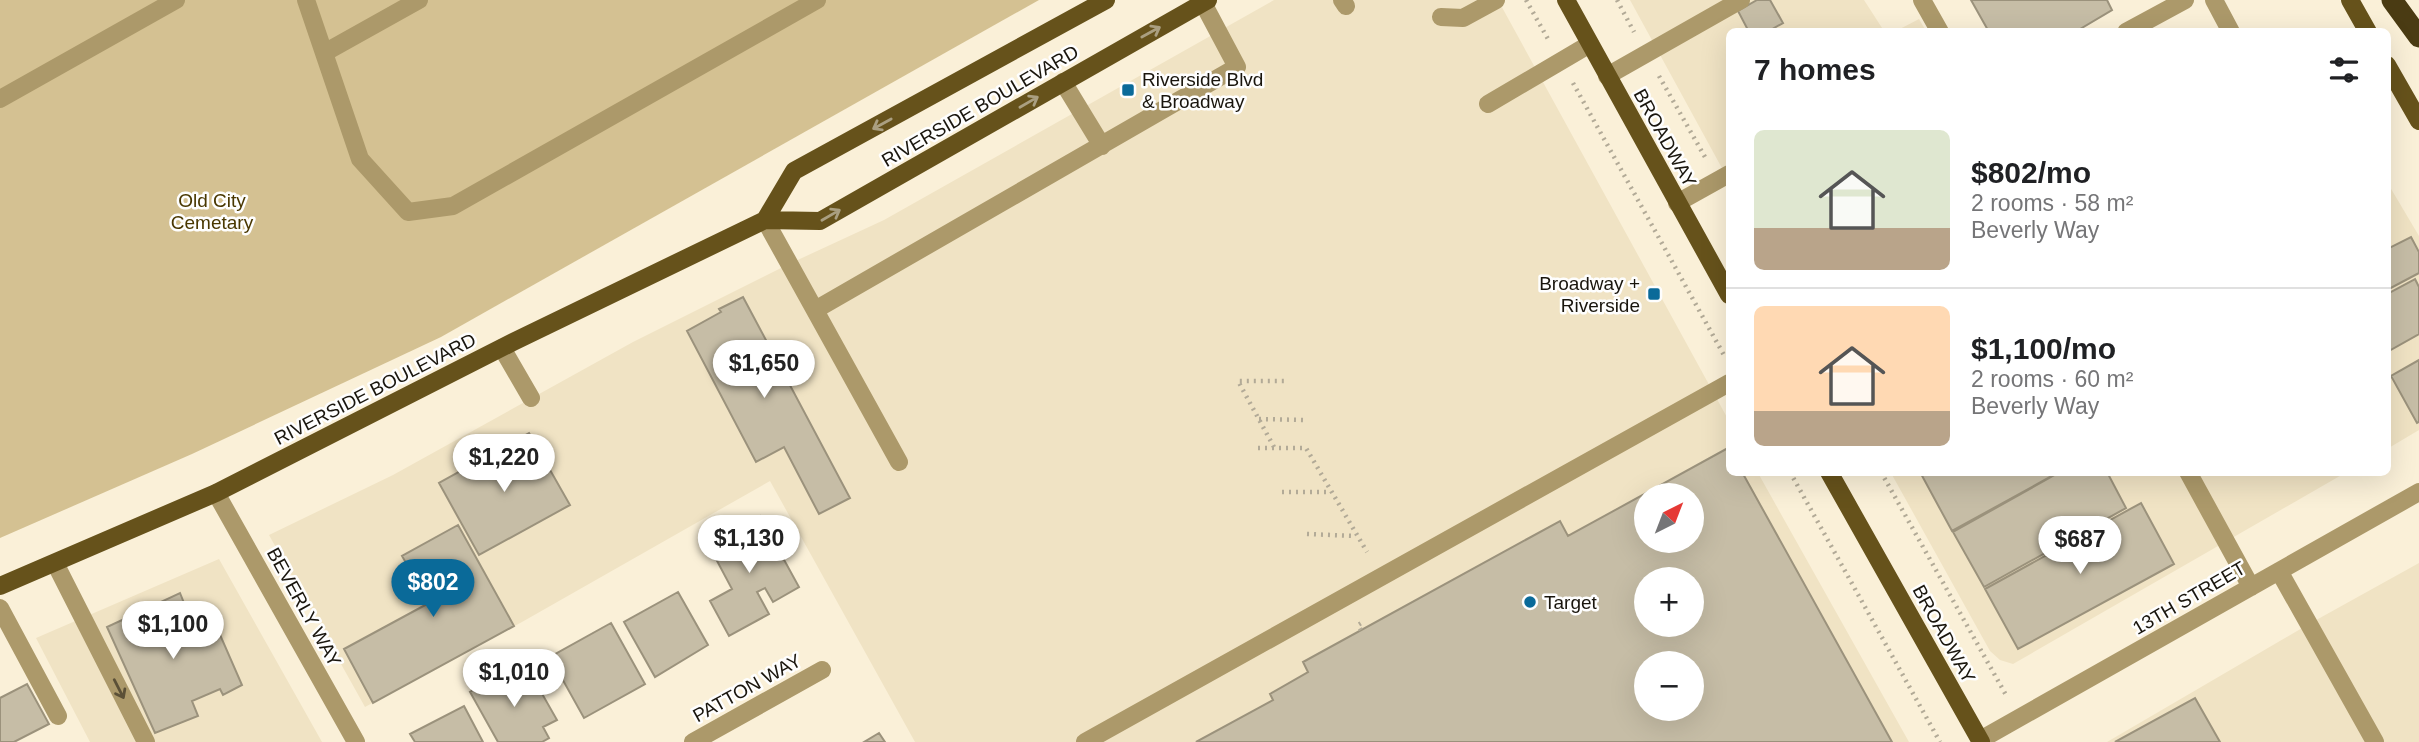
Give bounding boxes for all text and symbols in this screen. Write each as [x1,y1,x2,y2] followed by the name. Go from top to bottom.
[1140,25,1161,38] one-way arrow
[878,41,1082,171] street label: RIVERSIDE BOULEVARD
[2325,51,2363,89] icon: filters
[1754,53,1876,86] text: 7 homes
[1142,69,1263,112] place label: Riverside Blvd & Broadway
[1120,82,1136,98] marker: Riverside Blvd & Broadway
[1629,85,1701,191] street label: BROADWAY
[1018,94,1038,108] one-way arrow
[872,117,892,131] one-way arrow
[1971,156,2091,189] text: $802/mo
[1810,158,1894,242] icon: home
[171,190,254,233] park label: Old City Cemetary
[1971,190,2133,216] text: 2 rooms · 58 m²
[821,208,841,222] one-way arrow
[1971,217,2099,243] text: Beverly Way
[1539,273,1640,316] place label: Broadway + Riverside
[1646,286,1662,302] marker: Broadway + Riverside
[271,329,479,449] street label: RIVERSIDE BOULEVARD
[1971,332,2116,365] text: $1,100/mo
[1810,334,1894,418] icon: home
[707,340,821,400] pin: $1,650
[729,350,799,376] text: $1,650
[1971,366,2133,392] text: 2 rooms · 60 m²
[1971,393,2099,419] text: Beverly Way
[447,434,561,494] pin: $1,220
[469,444,539,470] text: $1,220
[1634,483,1704,553] north arrow
[1634,483,1704,721] map controls
[692,516,806,575] pin: $1,130
[2039,516,2121,576] pin: $687
[714,525,784,551] text: $1,130
[2054,526,2106,552] text: $687
[263,544,345,670] street label: BEVERLY WAY
[2129,557,2249,639] street label: 13TH STREET
[392,560,474,619] pin: $802
[1634,567,1704,637] button: +
[407,569,459,595] text: $802
[1908,581,1980,687] street label: BROADWAY
[1544,592,1598,613] place label: Target
[1522,594,1538,610] marker: Target
[116,602,230,661] pin: $1,100
[138,611,208,637] text: $1,100
[689,649,805,726] street label: PATTON WAY
[457,650,571,709] pin: $1,010
[1634,651,1704,721] button: −
[479,659,549,685] text: $1,010
[112,678,126,699] one-way arrow

